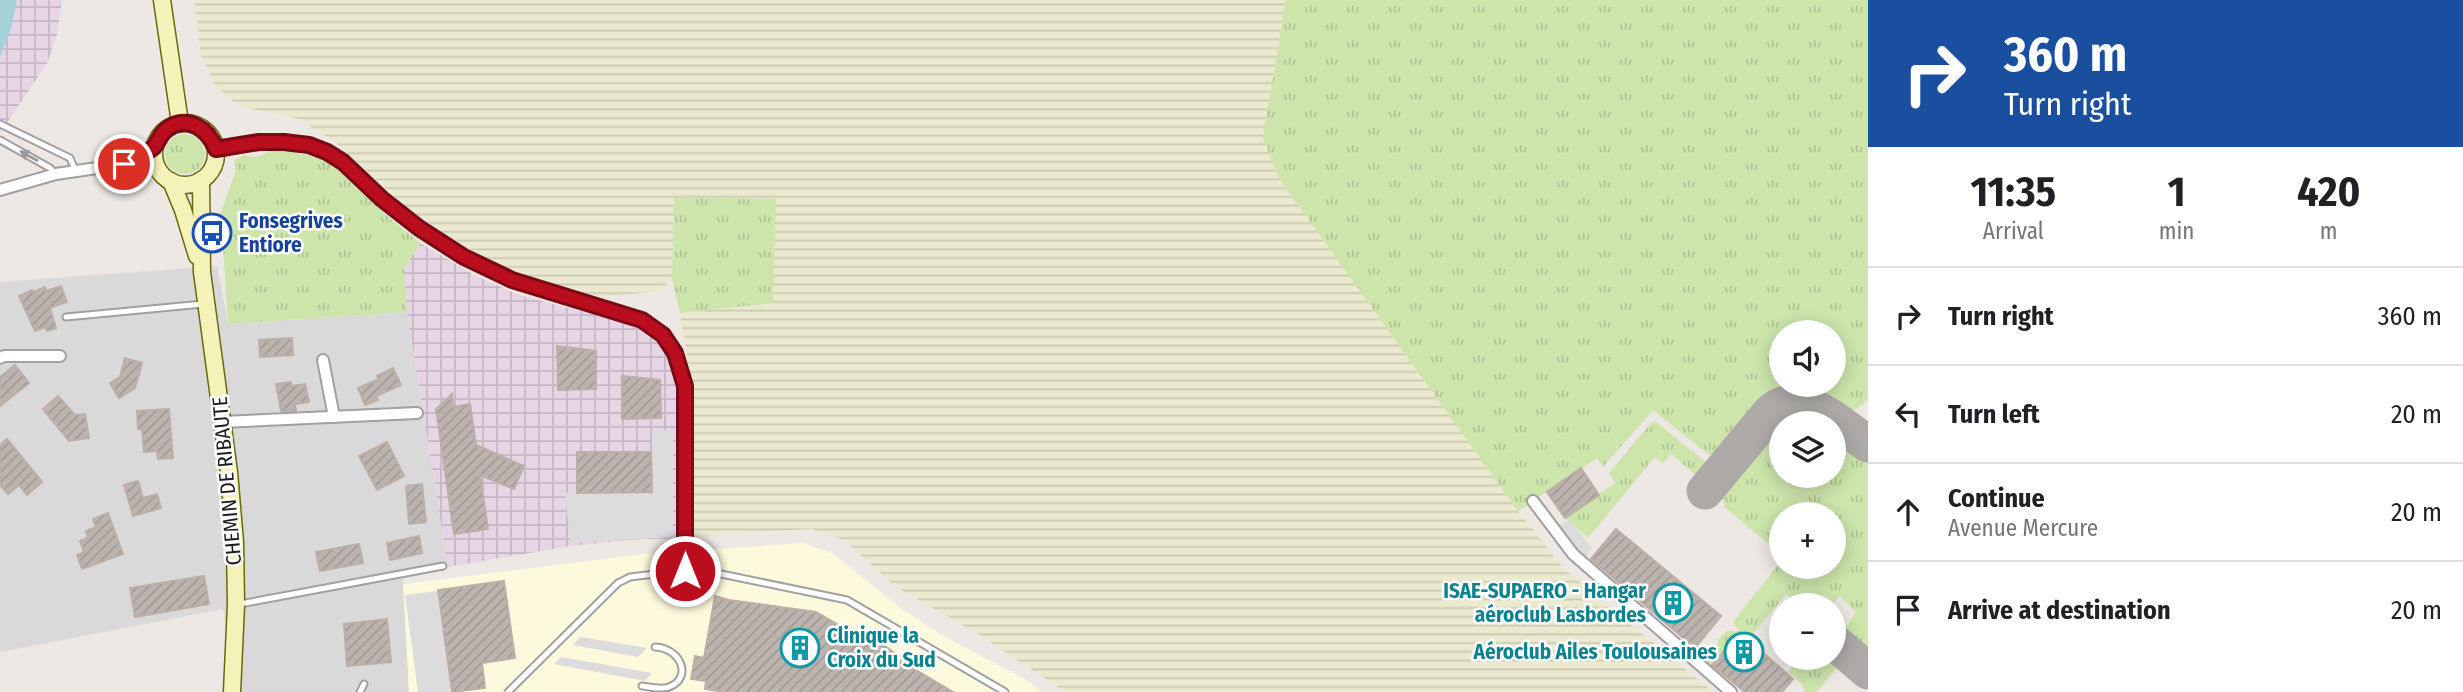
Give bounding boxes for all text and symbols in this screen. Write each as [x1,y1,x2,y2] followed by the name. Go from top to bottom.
[2004,25,2127,84] text: 360 m
[1889,28,1980,119] icon: right
[2004,85,2131,123] text: Turn right
[94,134,154,194] pin
[105,145,143,183] icon: arrive
[19,150,39,162] one-way arrow
[1971,167,2056,217] text: 11:35
[2168,167,2185,217] text: 1
[2297,167,2360,217] text: 420
[239,208,343,258] place label: Fonsegrives Entiore
[191,212,233,254] bus stop icon: Fonsegrives Entiore
[1983,217,2044,245] text: Arrival
[2159,217,2194,245] text: min
[2320,217,2338,245] text: m
[1889,297,1927,335] icon: right
[1948,301,2054,332] text: Turn right
[2378,301,2442,332] text: 360 m
[1769,320,1846,670] map controls
[1769,320,1846,397] button: sound
[207,395,247,567] street label: CHEMIN DE RIBAUTE
[1889,395,1927,433] icon: left
[1948,399,2040,430] text: Turn left
[2391,399,2442,430] text: 20 m
[1769,411,1846,488] button: layers
[1948,483,2045,514] text: Continue
[1889,493,1927,531] icon: ahead
[2391,497,2442,528] text: 20 m
[1769,502,1846,579] button: +
[1948,514,2098,542] text: Avenue Mercure
[648,534,722,608] position arrow
[1443,578,1646,628] place label: ISAE-SUPAERO - Hangar aéroclub Lasbordes
[1652,582,1694,624] building icon: ISAE-SUPAERO - Hangar aéroclub Lasbordes
[1889,591,1927,629] icon: arrive
[1769,593,1846,670] button: −
[1948,595,2171,626] text: Arrive at destination
[2391,595,2442,626] text: 20 m
[827,623,936,673] place label: Clinique la Croix du Sud
[779,627,821,669] building icon: Clinique la Croix du Sud
[1723,631,1765,673] building icon: Aéroclub Ailes Toulousaines
[1473,639,1717,665] place label: Aéroclub Ailes Toulousaines

